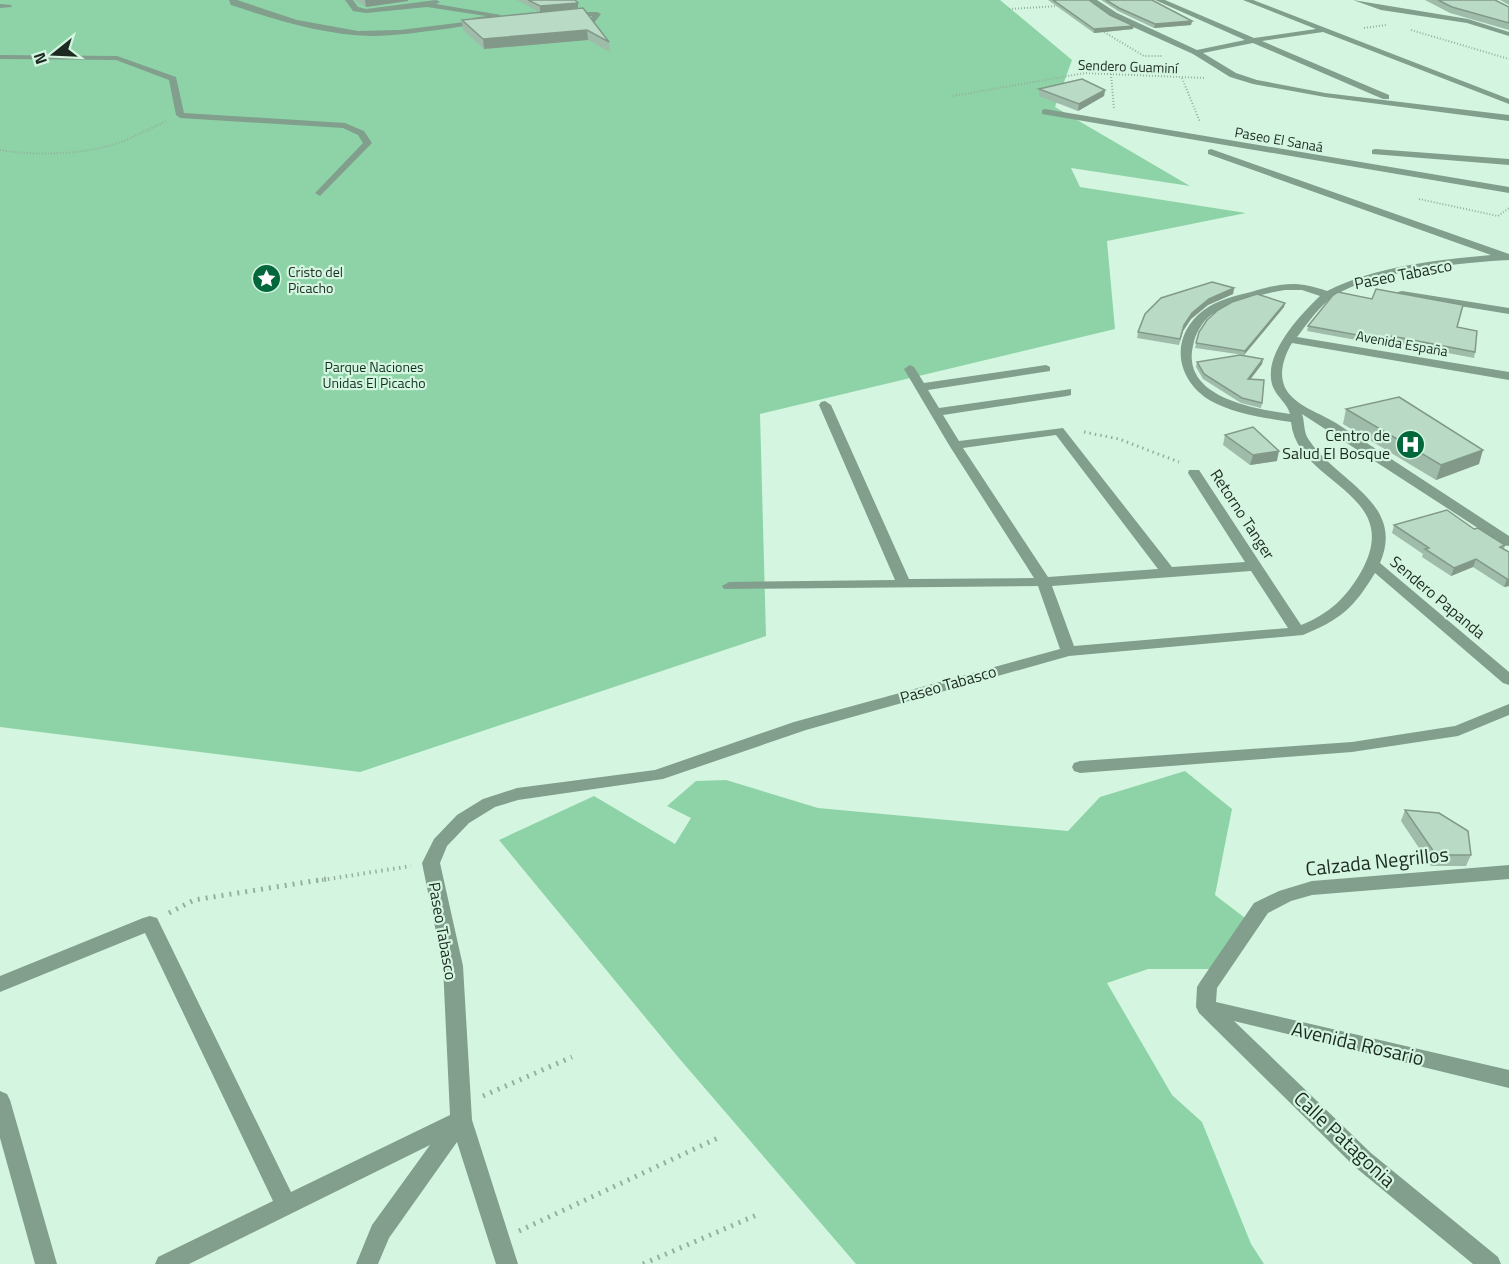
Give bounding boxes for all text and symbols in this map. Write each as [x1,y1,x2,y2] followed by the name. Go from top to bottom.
[24,24,84,84] north arrow
[27,50,53,68] text: N
[1078,54,1179,78] street label: Sendero Guaminí
[1233,121,1325,157] street label: Paseo El Sanaá
[1352,253,1454,295] street label: Paseo Tabasco
[288,261,343,298] place label: Cristo del Picacho
[251,263,283,295] place icon: Cristo del Picacho
[1354,325,1450,361] street label: Avenida España
[322,356,426,393] park label: Parque Naciones Unidas El Picacho
[1282,423,1390,465] place label: Centro de Salud El Bosque
[1395,428,1427,460] hospital icon: Centro de Salud El Bosque
[1205,464,1281,564] street label: Retorno Tanger
[1385,550,1491,644] street label: Sendero Papanda
[897,659,999,709] street label: Paseo Tabasco
[1304,838,1450,884] street label: Calzada Negrillos
[423,880,463,982] street label: Paseo Tabasco
[1289,1013,1427,1073] street label: Avenida Rosario
[1287,1084,1403,1194] street label: Calle Patagonia

